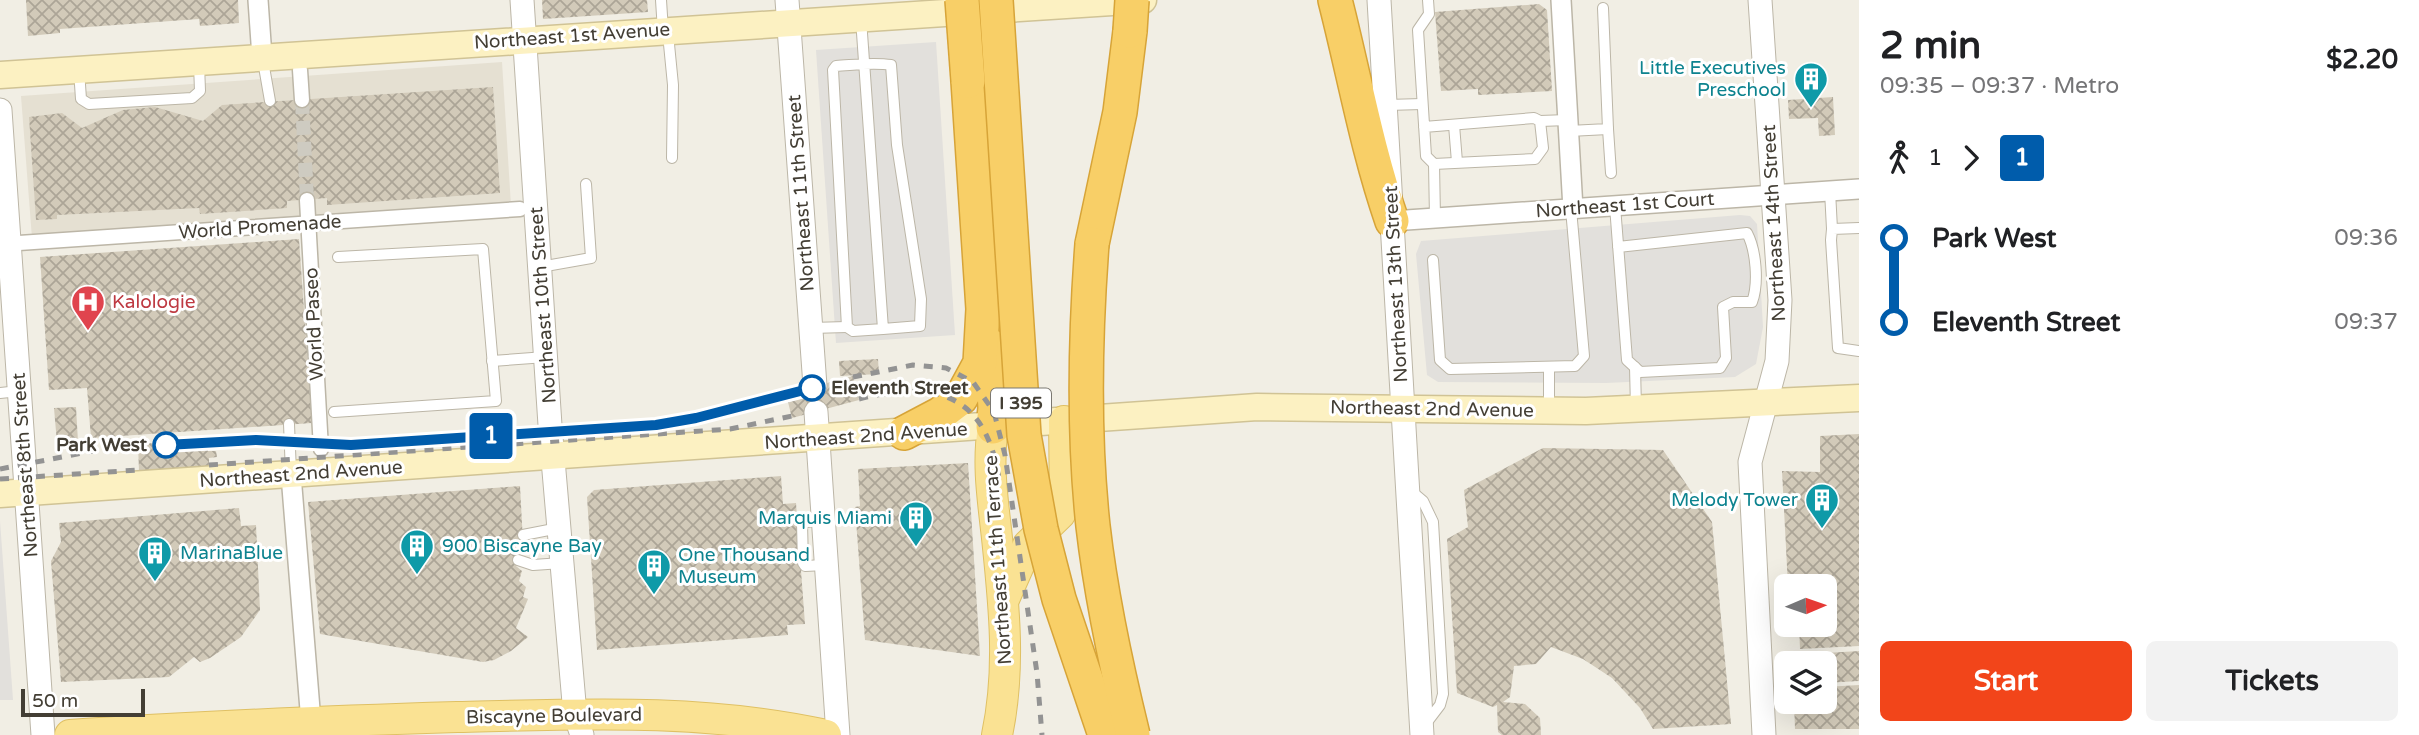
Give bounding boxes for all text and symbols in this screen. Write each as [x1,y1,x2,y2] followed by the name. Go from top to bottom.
[473,18,671,54] street label: Northeast 1st Avenue
[1880,23,1981,69] text: 2 min
[2326,44,2398,75] text: $2.20
[1639,57,1786,101] place label: Little Executives Preschool
[1792,60,1830,109] building icon: Little Executives Preschool
[1880,72,2119,100] text: 09:35 – 09:37 · Metro
[783,94,819,292] street label: Northeast 11th Street
[1758,124,1790,322] street label: Northeast 14th Street
[1880,139,1918,177] icon: walk
[1952,139,1990,177] icon: forward
[2014,143,2030,172] text: 1
[1928,144,1942,172] text: 1
[1380,185,1412,383] street label: Northeast 13th Street
[1535,188,1715,222] street label: Northeast 1st Court
[525,206,561,404] street label: Northeast 10th Street
[178,210,342,244] street label: World Promenade
[1932,223,2056,254] text: Park West
[2334,224,2398,252] text: 09:36
[300,267,328,381] street label: World Paseo
[69,283,107,332] hospital icon: Kalologie
[112,291,195,313] place label: Kalologie
[1932,307,2120,338] text: Eleventh Street
[2334,308,2398,336] text: 09:37
[8,372,42,558] street label: Northeast 8th Street
[799,375,825,401] marker: Eleventh Street
[831,377,969,399] place label: Eleventh Street
[991,388,1051,418] road number: I 395
[1330,396,1534,422] street label: Northeast 2nd Avenue
[468,413,514,459] line badge: 1
[764,418,968,454] street label: Northeast 2nd Avenue
[483,421,499,450] text: 1
[153,432,179,458] marker: Park West
[56,434,148,456] place label: Park West
[980,454,1016,666] street label: Northeast 11th Terrace
[199,456,403,492] street label: Northeast 2nd Avenue
[1803,481,1841,530] building icon: Melody Tower
[1671,489,1799,511] place label: Melody Tower
[897,499,935,548] building icon: Marquis Miami
[758,507,892,529] place label: Marquis Miami
[398,527,436,576] building icon: 900 Biscayne Bay
[136,534,174,583] building icon: MarinaBlue
[442,535,602,557] place label: 900 Biscayne Bay
[180,542,283,564] place label: MarinaBlue
[678,544,810,588] place label: One Thousand Museum
[635,547,673,596] building icon: One Thousand Museum
[1774,574,1838,637] north arrow
[1774,574,1837,714] map controls
[1880,641,2132,721] button: Start
[2146,641,2398,721] button: Tickets
[1774,651,1837,714] button: layers
[21,686,145,718] scale bar
[32,690,78,712] text: 50 m
[466,703,642,729] street label: Biscayne Boulevard

